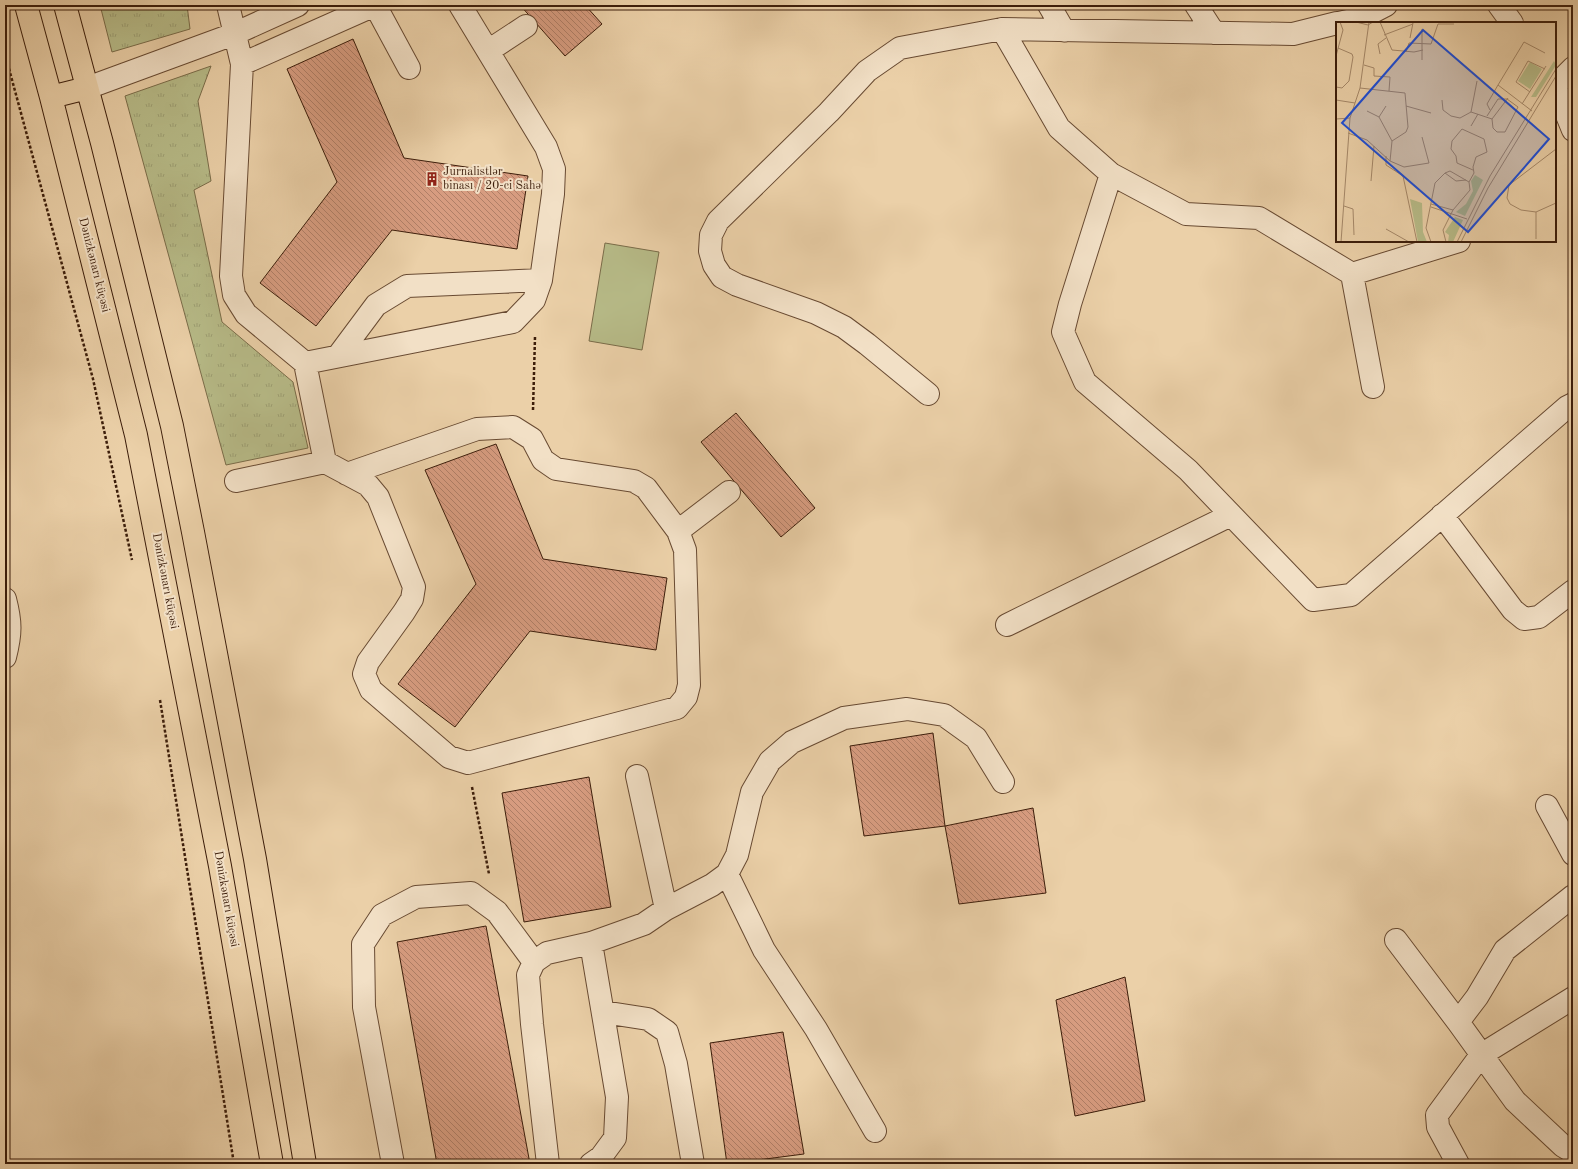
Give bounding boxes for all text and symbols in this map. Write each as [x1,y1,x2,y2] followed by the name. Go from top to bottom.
[1336,22,1556,242] inset map
[443,166,541,192] place label: Jurnalistlər binası / 20-ci Sahə
[424,171,440,187] building icon: Jurnalistlər binası / 20-ci Sahə
[76,216,112,314] street label: Dənizkənarı küçəsi
[150,532,180,630] street label: Dənizkənarı küçəsi
[212,850,240,948] street label: Dənizkənarı küçəsi

